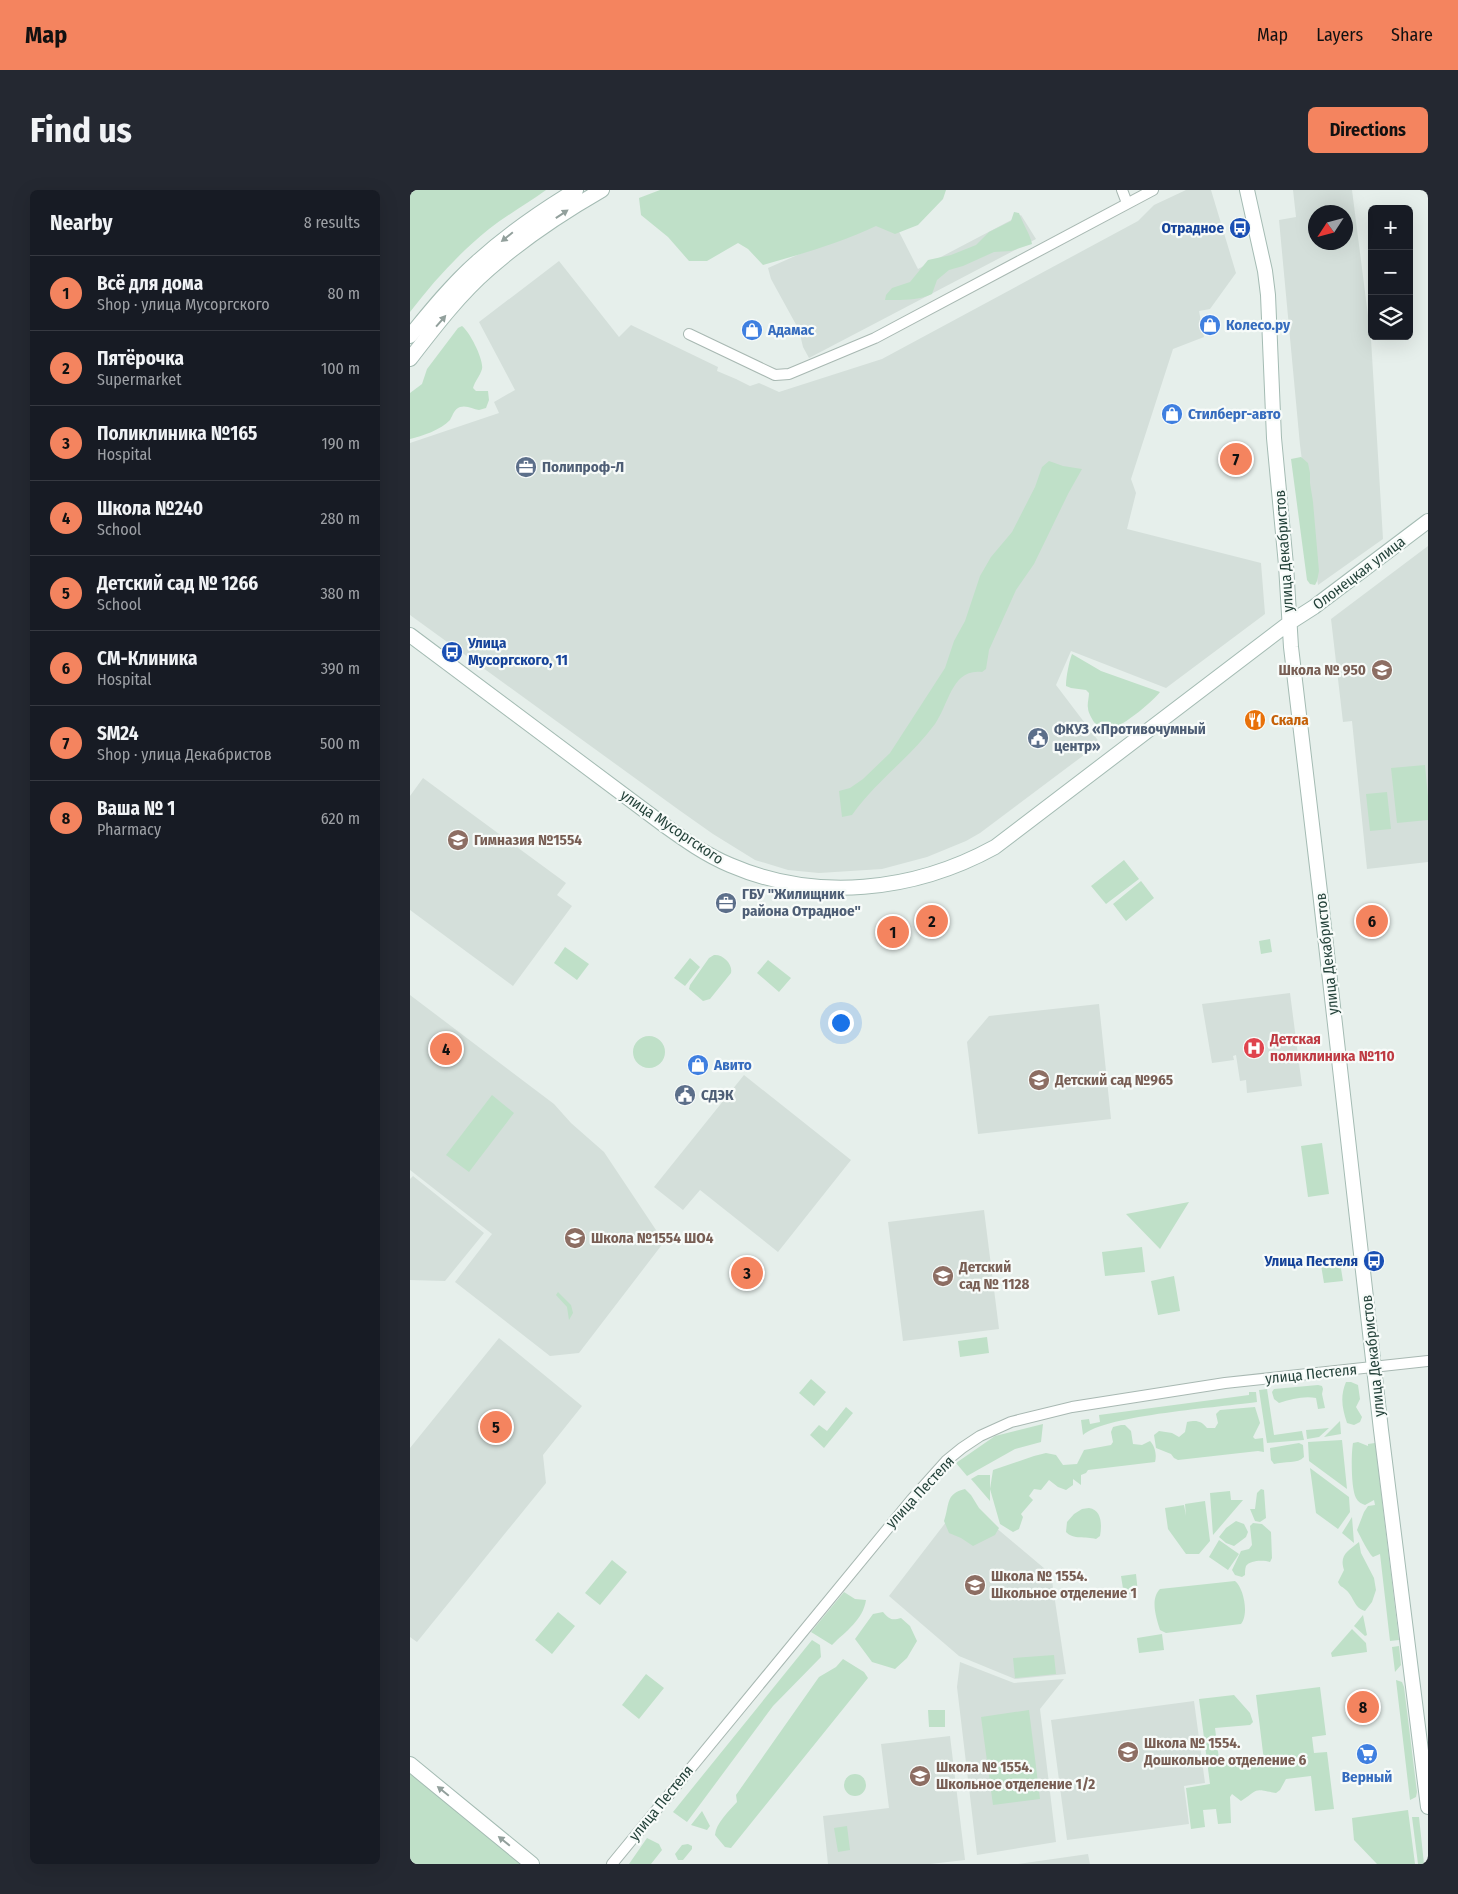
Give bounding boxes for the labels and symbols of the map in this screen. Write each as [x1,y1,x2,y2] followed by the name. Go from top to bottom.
[1308,205,1353,250] north arrow
[555,209,569,219] one-way arrow
[1228,216,1252,240] bus stop icon: Отрадное
[1161,219,1224,237] place label: Отрадное
[501,231,514,242] one-way arrow
[1198,313,1222,337] shop icon: Колесо.ру
[435,314,446,327] one-way arrow
[1226,316,1291,334] place label: Колесо.ру
[740,318,764,342] shop icon: Адамас
[767,321,815,339] place label: Адамас
[1160,402,1184,426] shop icon: Стилберг-авто
[1188,405,1281,423] place label: Стилберг-авто
[1220,440,1252,478] pin: 7
[514,455,538,479] office icon: Полипроф-Л
[542,458,624,476] place label: Полипроф-Л
[1271,489,1297,613] street label: улица Декабристов
[1309,532,1409,614] street label: Олонецкая улица
[467,634,568,669] place label: Улица Мусоргского, 11
[440,640,464,664] bus stop icon: Улица Мусоргского, 11
[1370,658,1394,682] school or university icon: Школа № 950
[1278,661,1366,679] place label: Школа № 950
[1243,708,1267,732] restaurant icon: Скала
[1271,711,1309,729] place label: Скала
[1054,720,1206,755] place label: ФКУЗ «Противочумный центр»
[1026,726,1050,750] public building icon: ФКУЗ «Противочумный центр»
[617,786,727,868] street label: улица Мусоргского
[446,828,470,852] school or university icon: Гимназия №1554
[474,831,582,849] place label: Гимназия №1554
[742,885,861,920] place label: ГБУ "Жилищник района Отрадное"
[714,891,738,915] office icon: ГБУ "Жилищник района Отрадное"
[1312,892,1342,1016] street label: улица Декабристов
[916,902,948,940] pin: 2
[1356,902,1388,940] pin: 6
[877,913,909,951] pin: 1
[828,1010,854,1036] your location
[430,1030,462,1068] pin: 4
[1269,1030,1395,1065] place label: Детская поликлиника №110
[1242,1036,1266,1060] hospital icon: Детская поликлиника №110
[686,1053,710,1077] shop icon: Авито
[713,1056,752,1074] place label: Авито
[1027,1068,1051,1092] school or university icon: Детский сад №965
[1054,1071,1173,1089] place label: Детский сад №965
[673,1083,697,1107] public building icon: СДЭК
[701,1086,734,1104] place label: СДЭК
[563,1226,587,1250] school or university icon: Школа №1554 ШО4
[591,1229,714,1247] place label: Школа №1554 ШО4
[1362,1249,1386,1273] bus stop icon: Улица Пестеля
[1263,1252,1358,1270] place label: Улица Пестеля
[731,1254,763,1292] pin: 3
[958,1258,1029,1293] place label: Детский сад № 1128
[931,1264,955,1288] school or university icon: Детский сад № 1128
[1358,1294,1388,1418] street label: улица Декабристов
[1264,1360,1358,1388] street label: улица Пестеля
[480,1408,512,1446] pin: 5
[882,1452,958,1532] street label: улица Пестеля
[991,1567,1137,1602] place label: Школа № 1554. Школьное отделение 1
[963,1573,987,1597] school or university icon: Школа № 1554. Школьное отделение 1
[1347,1688,1379,1726] pin: 8
[1143,1734,1307,1769] place label: Школа № 1554. Дошкольное отделение 6
[1116,1740,1140,1764] school or university icon: Школа № 1554. Дошкольное отделение 6
[1355,1742,1379,1766] supermarket icon: Верный
[936,1758,1095,1793] place label: Школа № 1554. Школьное отделение 1/2
[625,1762,697,1844] street label: улица Пестеля
[908,1764,932,1788] school or university icon: Школа № 1554. Школьное отделение 1/2
[1342,1768,1392,1786] place label: Верный
[437,1785,450,1796] one-way arrow
[498,1835,511,1846] one-way arrow

